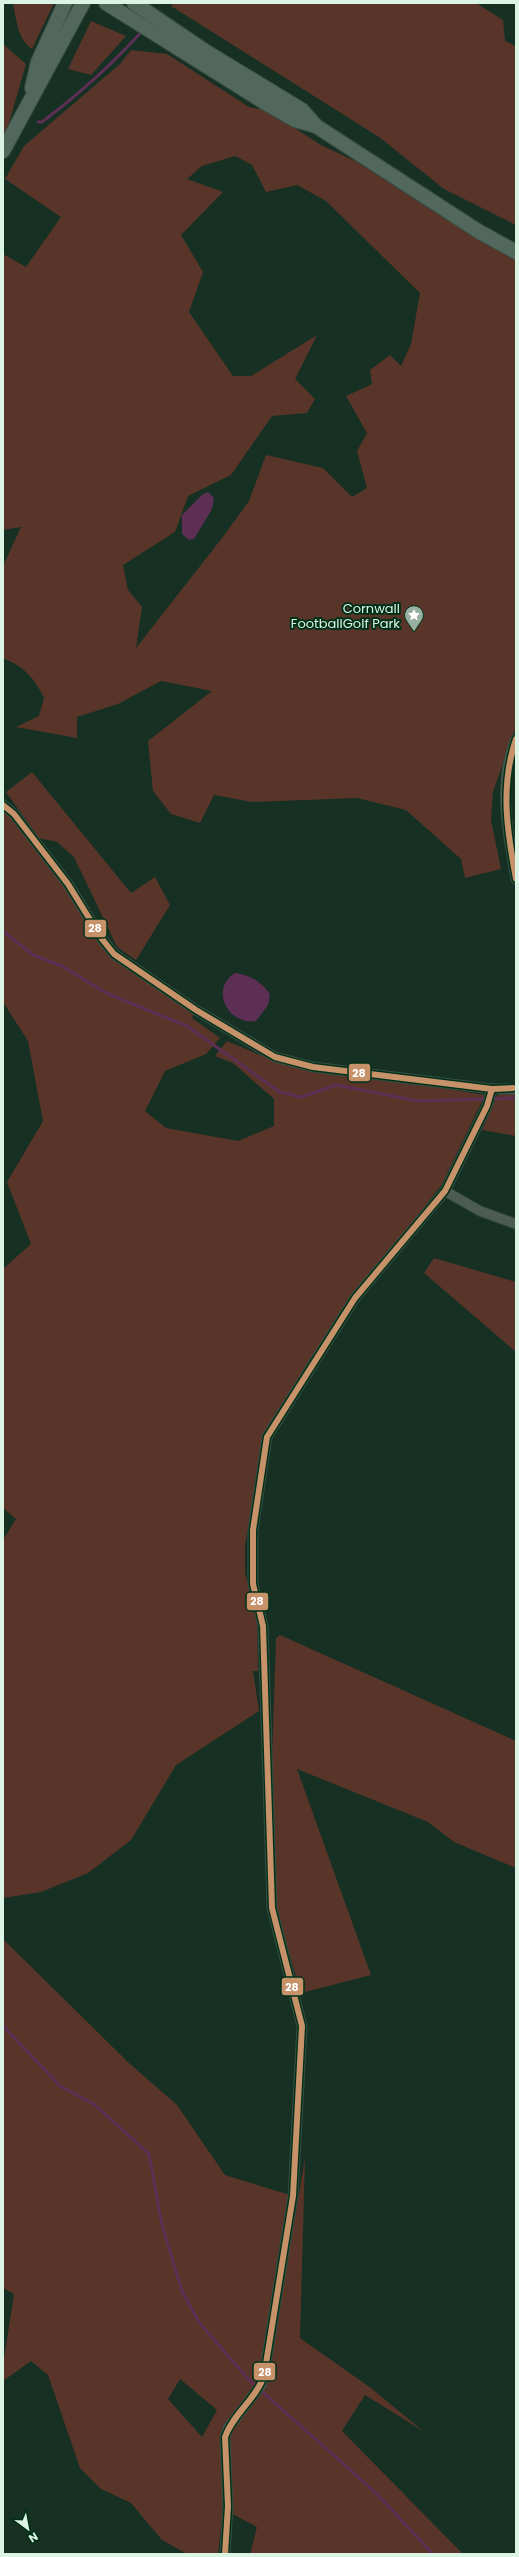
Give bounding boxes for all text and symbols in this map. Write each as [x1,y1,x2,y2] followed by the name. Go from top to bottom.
[291,599,400,633] place label: Cornwall FootballGolf Park
[403,604,425,632] place icon: Cornwall FootballGolf Park
[84,919,107,938] line badge: 28
[88,920,102,936] text: 28
[348,1063,371,1082] line badge: 28
[352,1065,366,1081] text: 28
[246,1592,269,1611] line badge: 28
[250,1593,264,1609] text: 28
[281,1977,304,1996] line badge: 28
[285,1979,299,1995] text: 28
[253,2362,276,2381] line badge: 28
[258,2364,272,2380] text: 28
[8,2509,48,2549] north arrow
[26,2529,41,2546] text: N

